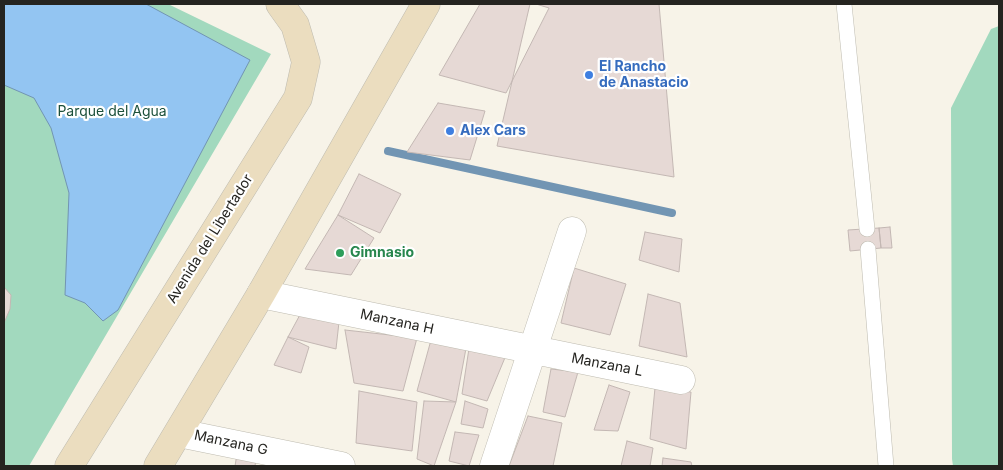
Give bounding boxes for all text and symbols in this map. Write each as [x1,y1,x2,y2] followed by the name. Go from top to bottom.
[599,59,689,92] place label: El Rancho de Anastacio
[583,69,595,81] marker: El Rancho de Anastacio
[57,104,167,120] park label: Parque del Agua
[460,123,526,139] place label: Alex Cars
[444,125,456,137] marker: Alex Cars
[163,171,257,307] street label: Avenida del Libertador
[350,245,414,261] place label: Gimnasio
[334,247,346,259] marker: Gimnasio
[359,306,435,338] street label: Manzana H
[570,350,644,380] street label: Manzana L
[193,427,269,459] street label: Manzana G

